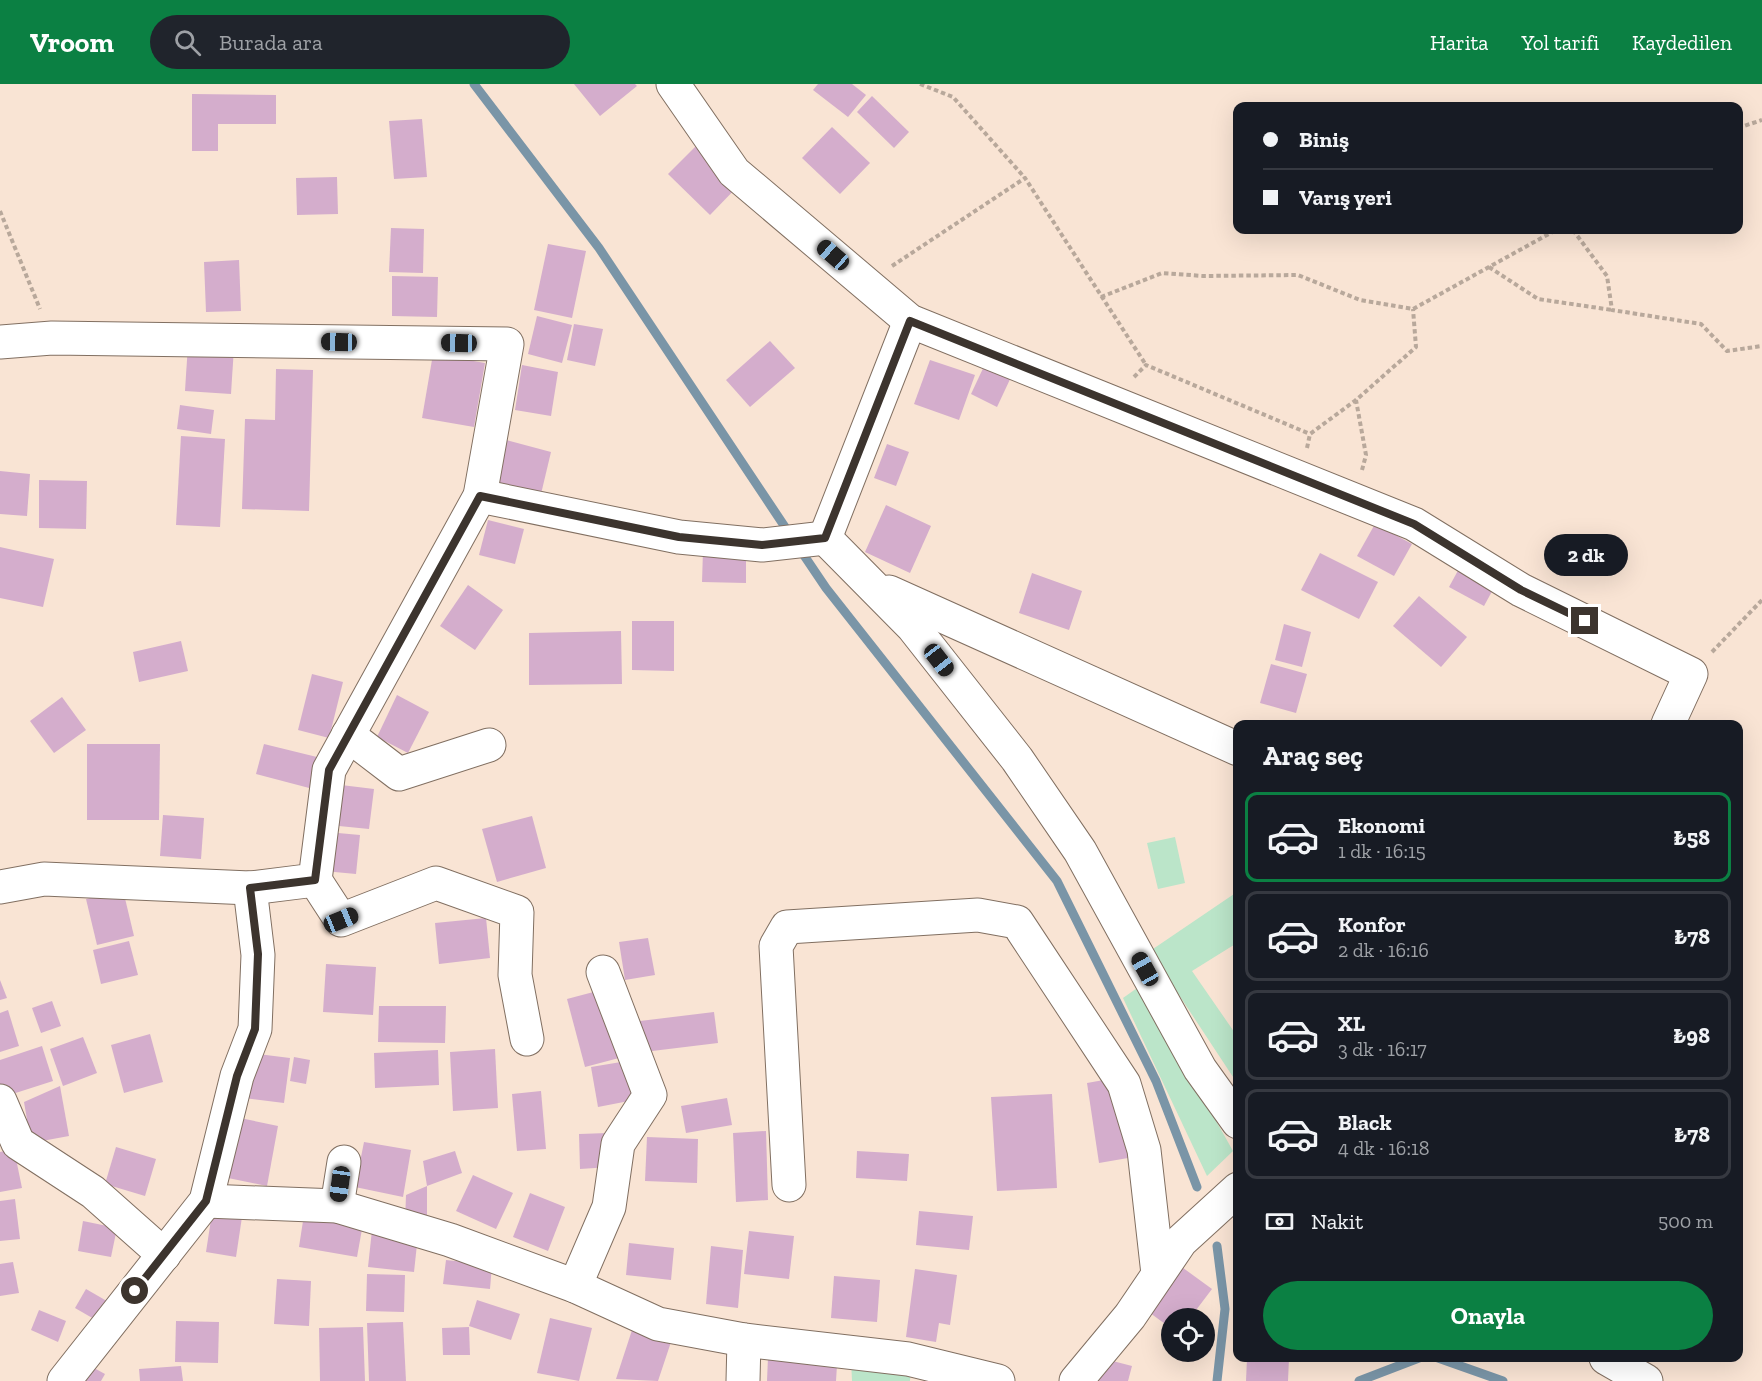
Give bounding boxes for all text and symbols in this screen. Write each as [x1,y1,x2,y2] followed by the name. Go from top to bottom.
[150,15,570,69] search box
[30,26,114,59] text: Vroom
[171,26,204,59] icon: search
[219,29,323,56] text: Burada ara
[1430,30,1488,55] text: Harita
[1521,30,1599,55] text: Yol tarifi
[1632,30,1732,55] text: Kaydedilen
[1299,126,1349,153] text: Biniş
[1299,184,1392,211] text: Varış yeri
[814,236,852,274] car
[321,333,357,351] car
[441,334,477,352] car
[1543,534,1627,576] callout: 2 dk
[1568,543,1604,567] text: 2 dk
[1571,607,1598,634] route end
[921,640,957,680] car
[1263,740,1363,772] text: Araç seç
[1266,810,1320,864] icon: car
[1338,812,1425,839] text: Ekonomi
[1673,824,1710,851] text: ₺58
[1338,839,1426,863] text: 1 dk · 16:15
[321,905,361,935] car
[1266,909,1320,963] icon: car
[1338,911,1406,938] text: Konfor
[1674,923,1710,950] text: ₺78
[1338,938,1429,962] text: 2 dk · 16:16
[1128,949,1162,989] car
[1266,1008,1320,1062] icon: car
[1338,1010,1365,1037] text: XL
[1673,1022,1710,1049] text: ₺98
[1338,1037,1427,1061] text: 3 dk · 16:17
[1266,1107,1320,1161] icon: car
[1338,1109,1392,1136] text: Black
[1674,1121,1710,1148] text: ₺78
[1338,1136,1429,1160] text: 4 dk · 16:18
[329,1165,351,1203] car
[1263,1205,1296,1238] icon: cash
[1311,1208,1363,1235] text: Nakit
[1658,1209,1713,1233] text: 500 m
[121,1277,148,1304] route start
[1263,1281,1713,1350] button: Onayla
[1161,1308,1215,1362] map controls
[1161,1308,1215,1362] button: locate

